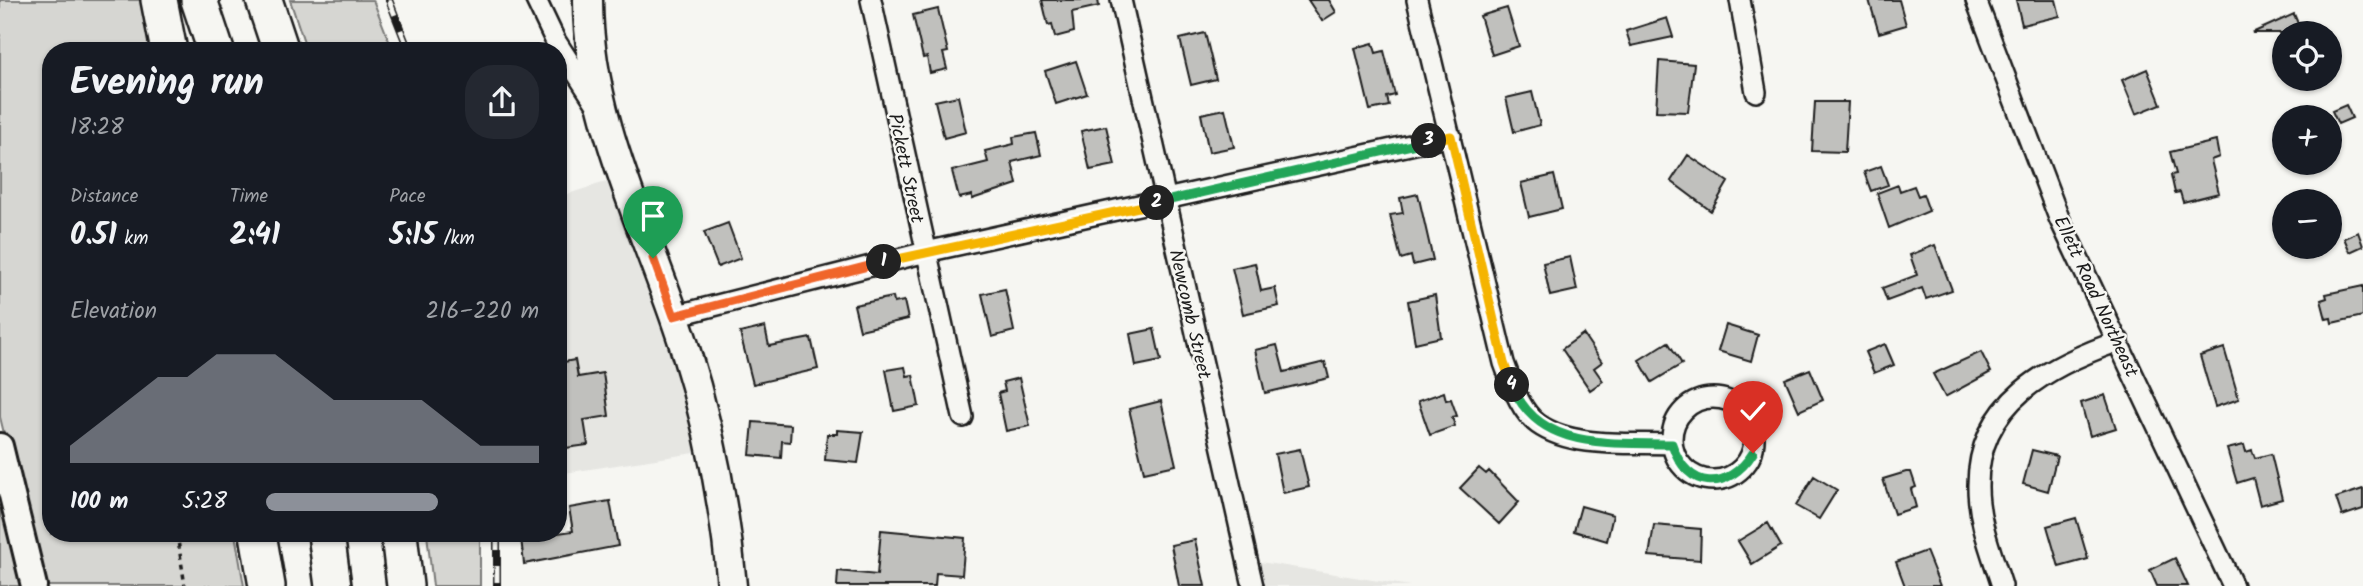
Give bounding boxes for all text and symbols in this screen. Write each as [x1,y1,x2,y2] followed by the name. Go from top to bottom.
[2272,21,2342,259] map controls
[2272,21,2342,91] button: locate
[70,54,264,114] text: Evening run
[465,65,539,139] button: share
[2272,105,2342,175] button: +
[70,110,124,146] text: 18:28
[879,111,931,227] street label: Pickett Street
[1412,124,1446,158] pin: 3
[1423,125,1434,155] text: 3
[70,182,138,212] text: Distance
[230,182,268,212] text: Time
[389,182,426,212] text: Pace
[623,186,683,258] pin
[1140,186,1174,220] pin: 2
[1151,187,1162,217] text: 2
[2272,189,2342,259] button: −
[634,197,672,235] icon: arrive
[2045,211,2146,383] street label: Ellett Road Northeast
[70,212,117,260] text: 0.51
[230,212,280,260] text: 2:41
[389,212,436,260] text: 5:15
[117,224,148,254] text: km
[436,224,475,254] text: /km
[866,244,902,280] pin: 1
[881,246,886,276] text: 1
[1160,247,1219,383] street label: Newcomb Street
[70,294,157,330] text: Elevation
[426,294,539,330] text: 216–220 m
[1494,368,1530,402] pin: 4
[1506,369,1517,399] text: 4
[1723,381,1783,453] pin
[1734,392,1772,430] icon: check
[70,484,128,520] text: 100 m
[182,484,227,520] text: 5:28

